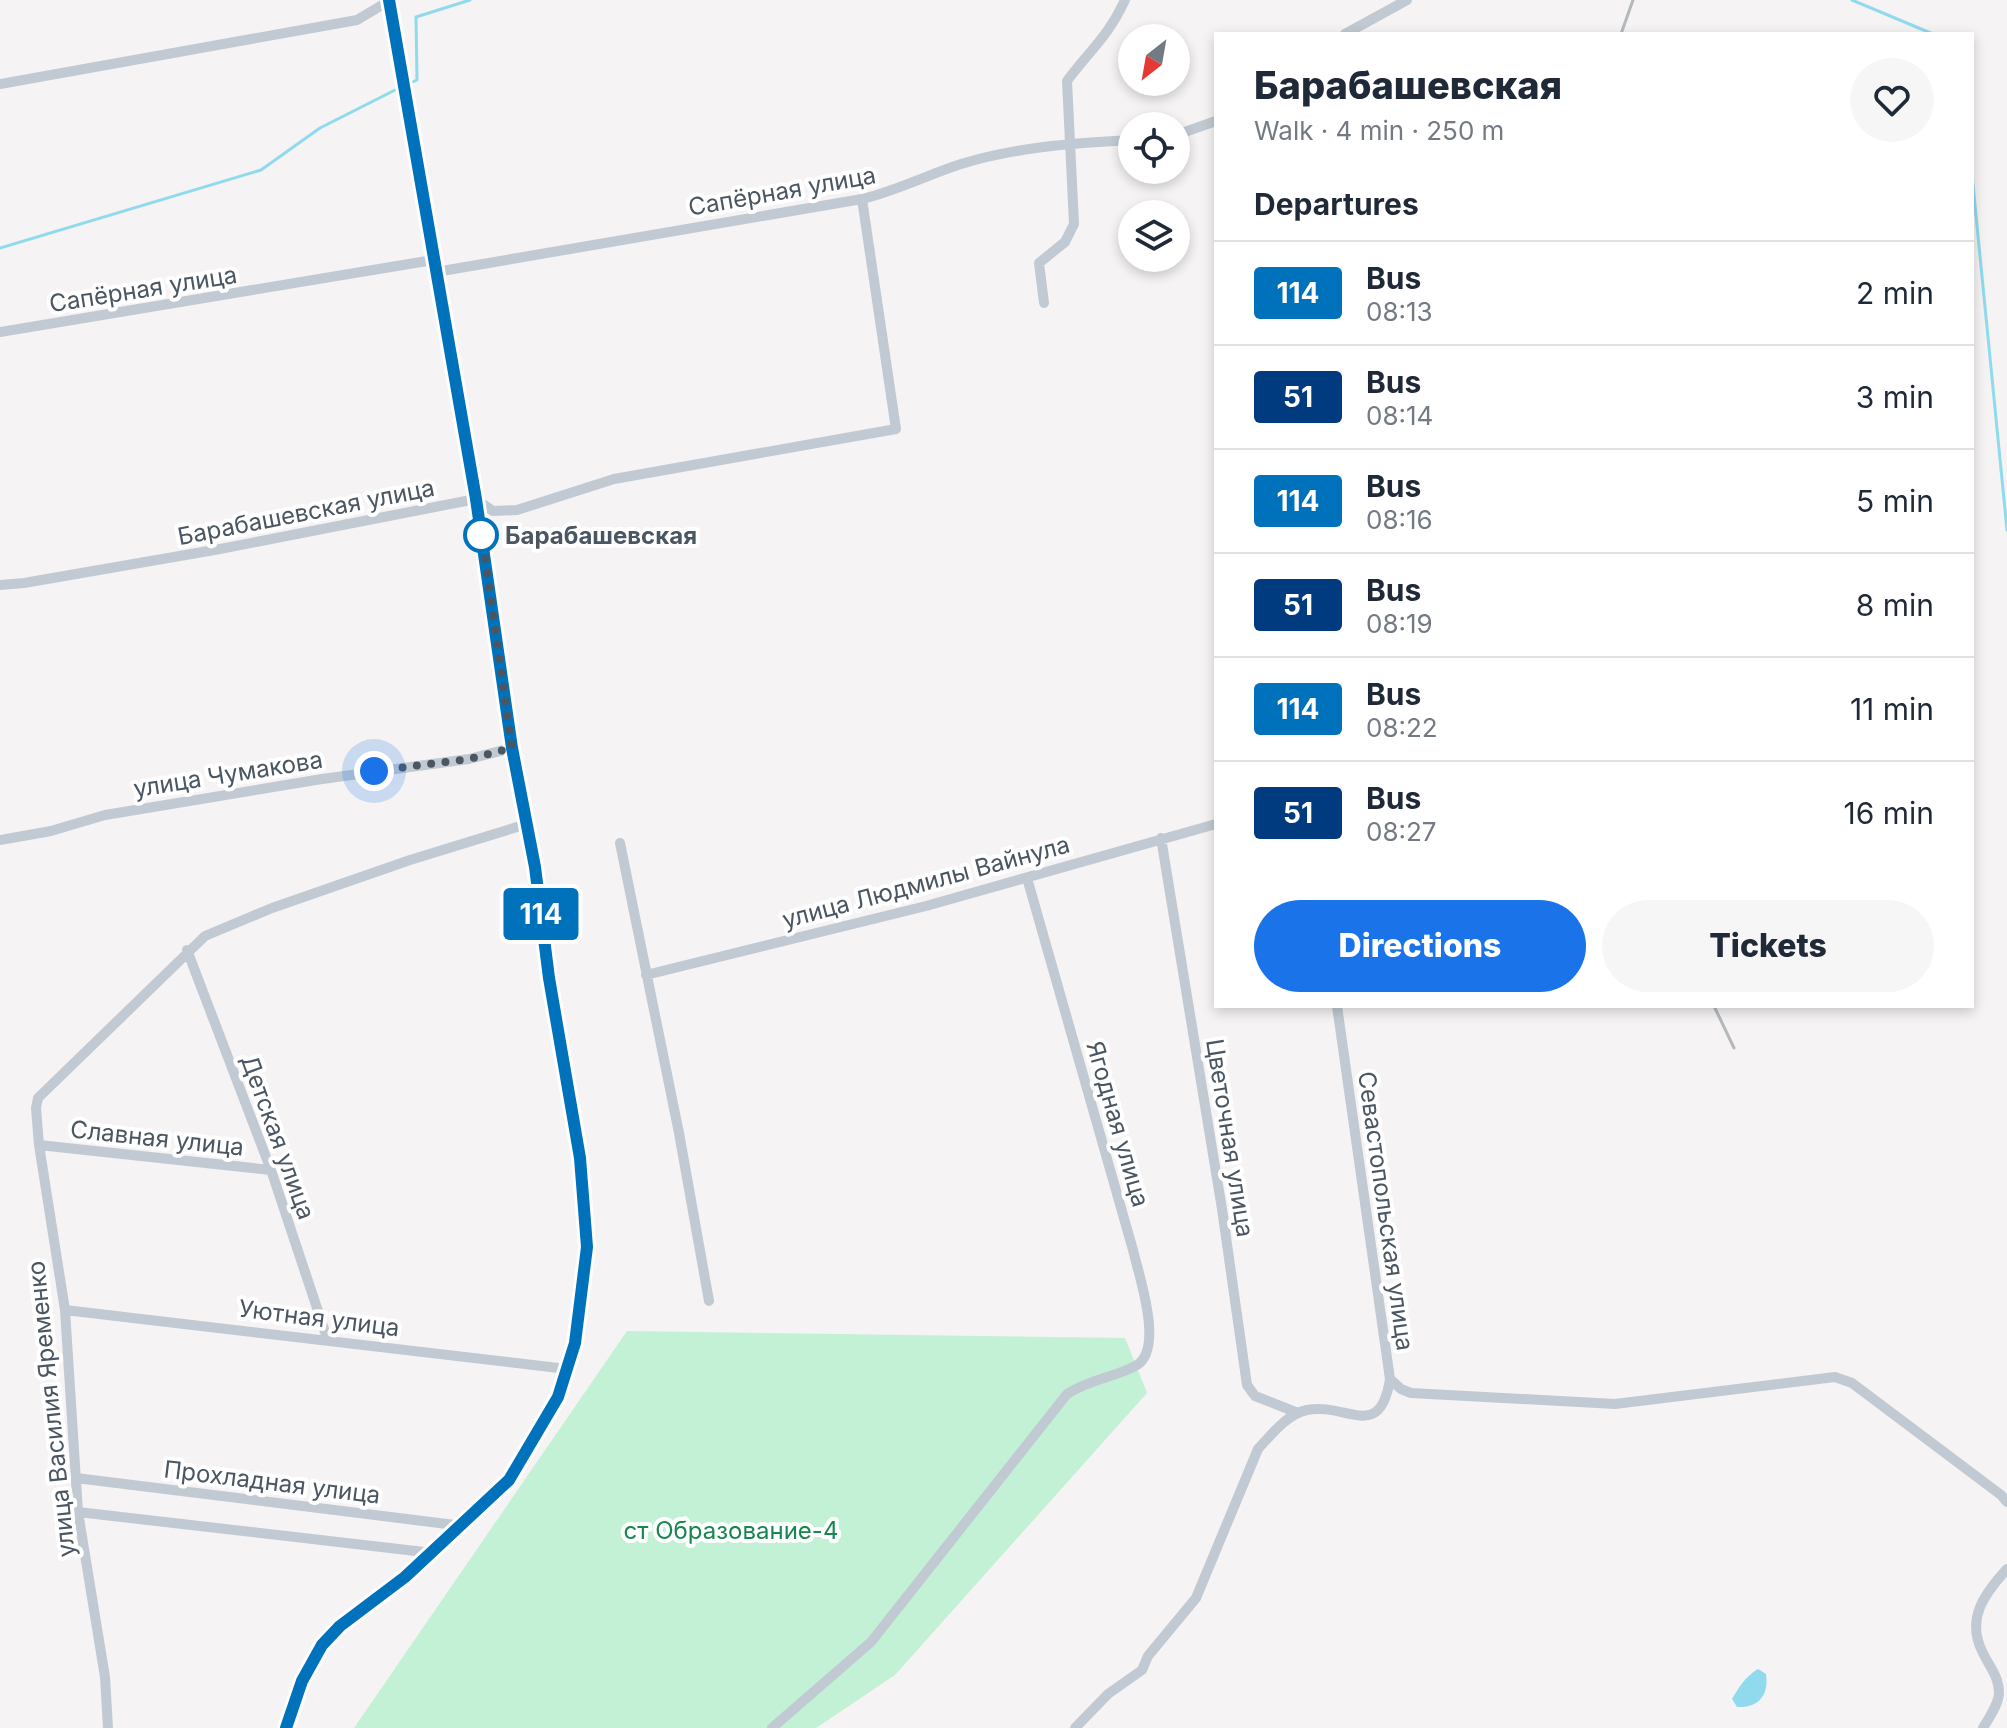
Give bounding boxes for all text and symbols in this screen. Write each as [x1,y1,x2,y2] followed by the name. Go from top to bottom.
[1118,24,1190,96] north arrow
[1118,24,1190,272] map controls
[1850,58,1934,142] button: heart
[1254,62,1562,108] text: Барабашевская
[1118,112,1190,184] button: locate
[1254,115,1504,146] text: Walk · 4 min · 250 m
[686,160,878,222] street label: Сапёрная улица
[1254,186,1419,222] text: Departures
[1118,200,1190,272] button: layers
[47,260,239,318] street label: Сапёрная улица
[1366,260,1421,296] text: Bus
[1856,275,1934,311] text: 2 min
[1276,276,1320,310] text: 114
[1366,296,1433,327] text: 08:13
[1366,364,1421,400] text: Bus
[1856,379,1934,415] text: 3 min
[1283,380,1313,414] text: 51
[1366,400,1433,431] text: 08:14
[1366,468,1421,504] text: Bus
[175,473,437,551] street label: Барабашевская улица
[1856,483,1934,519] text: 5 min
[1276,484,1320,518] text: 114
[1366,504,1433,535] text: 08:16
[464,518,498,552] marker: Барабашевская
[505,521,697,550] place label: Барабашевская
[1366,572,1421,608] text: Bus
[1856,587,1934,623] text: 8 min
[1283,588,1313,622] text: 51
[1366,608,1433,639] text: 08:19
[1366,676,1421,712] text: Bus
[1850,691,1934,727] text: 11 min
[1276,692,1320,726] text: 114
[1366,712,1438,743] text: 08:22
[131,745,325,803] street label: улица Чумакова
[354,751,394,791] your location
[1366,780,1421,816] text: Bus
[1843,795,1934,831] text: 16 min
[1283,796,1313,830] text: 51
[1366,816,1437,847] text: 08:27
[779,830,1073,934] street label: улица Людмилы Вайнула
[495,888,587,940] line badge: 114
[519,897,563,931] text: 114
[1254,900,1586,992] button: Directions
[1602,900,1934,992] button: Tickets
[1200,1037,1260,1239] street label: Цветочная улица
[1081,1038,1155,1210] street label: Ягодная улица
[235,1051,321,1223] street label: Детская улица
[1352,1070,1420,1352] street label: Севастопольская улица
[69,1114,245,1162] street label: Славная улица
[21,1259,81,1559] street label: улица Василия Яременко
[237,1294,401,1342] street label: Уютная улица
[162,1454,382,1510] street label: Прохладная улица
[624,1516,838,1545] park label: ст Образование-4

